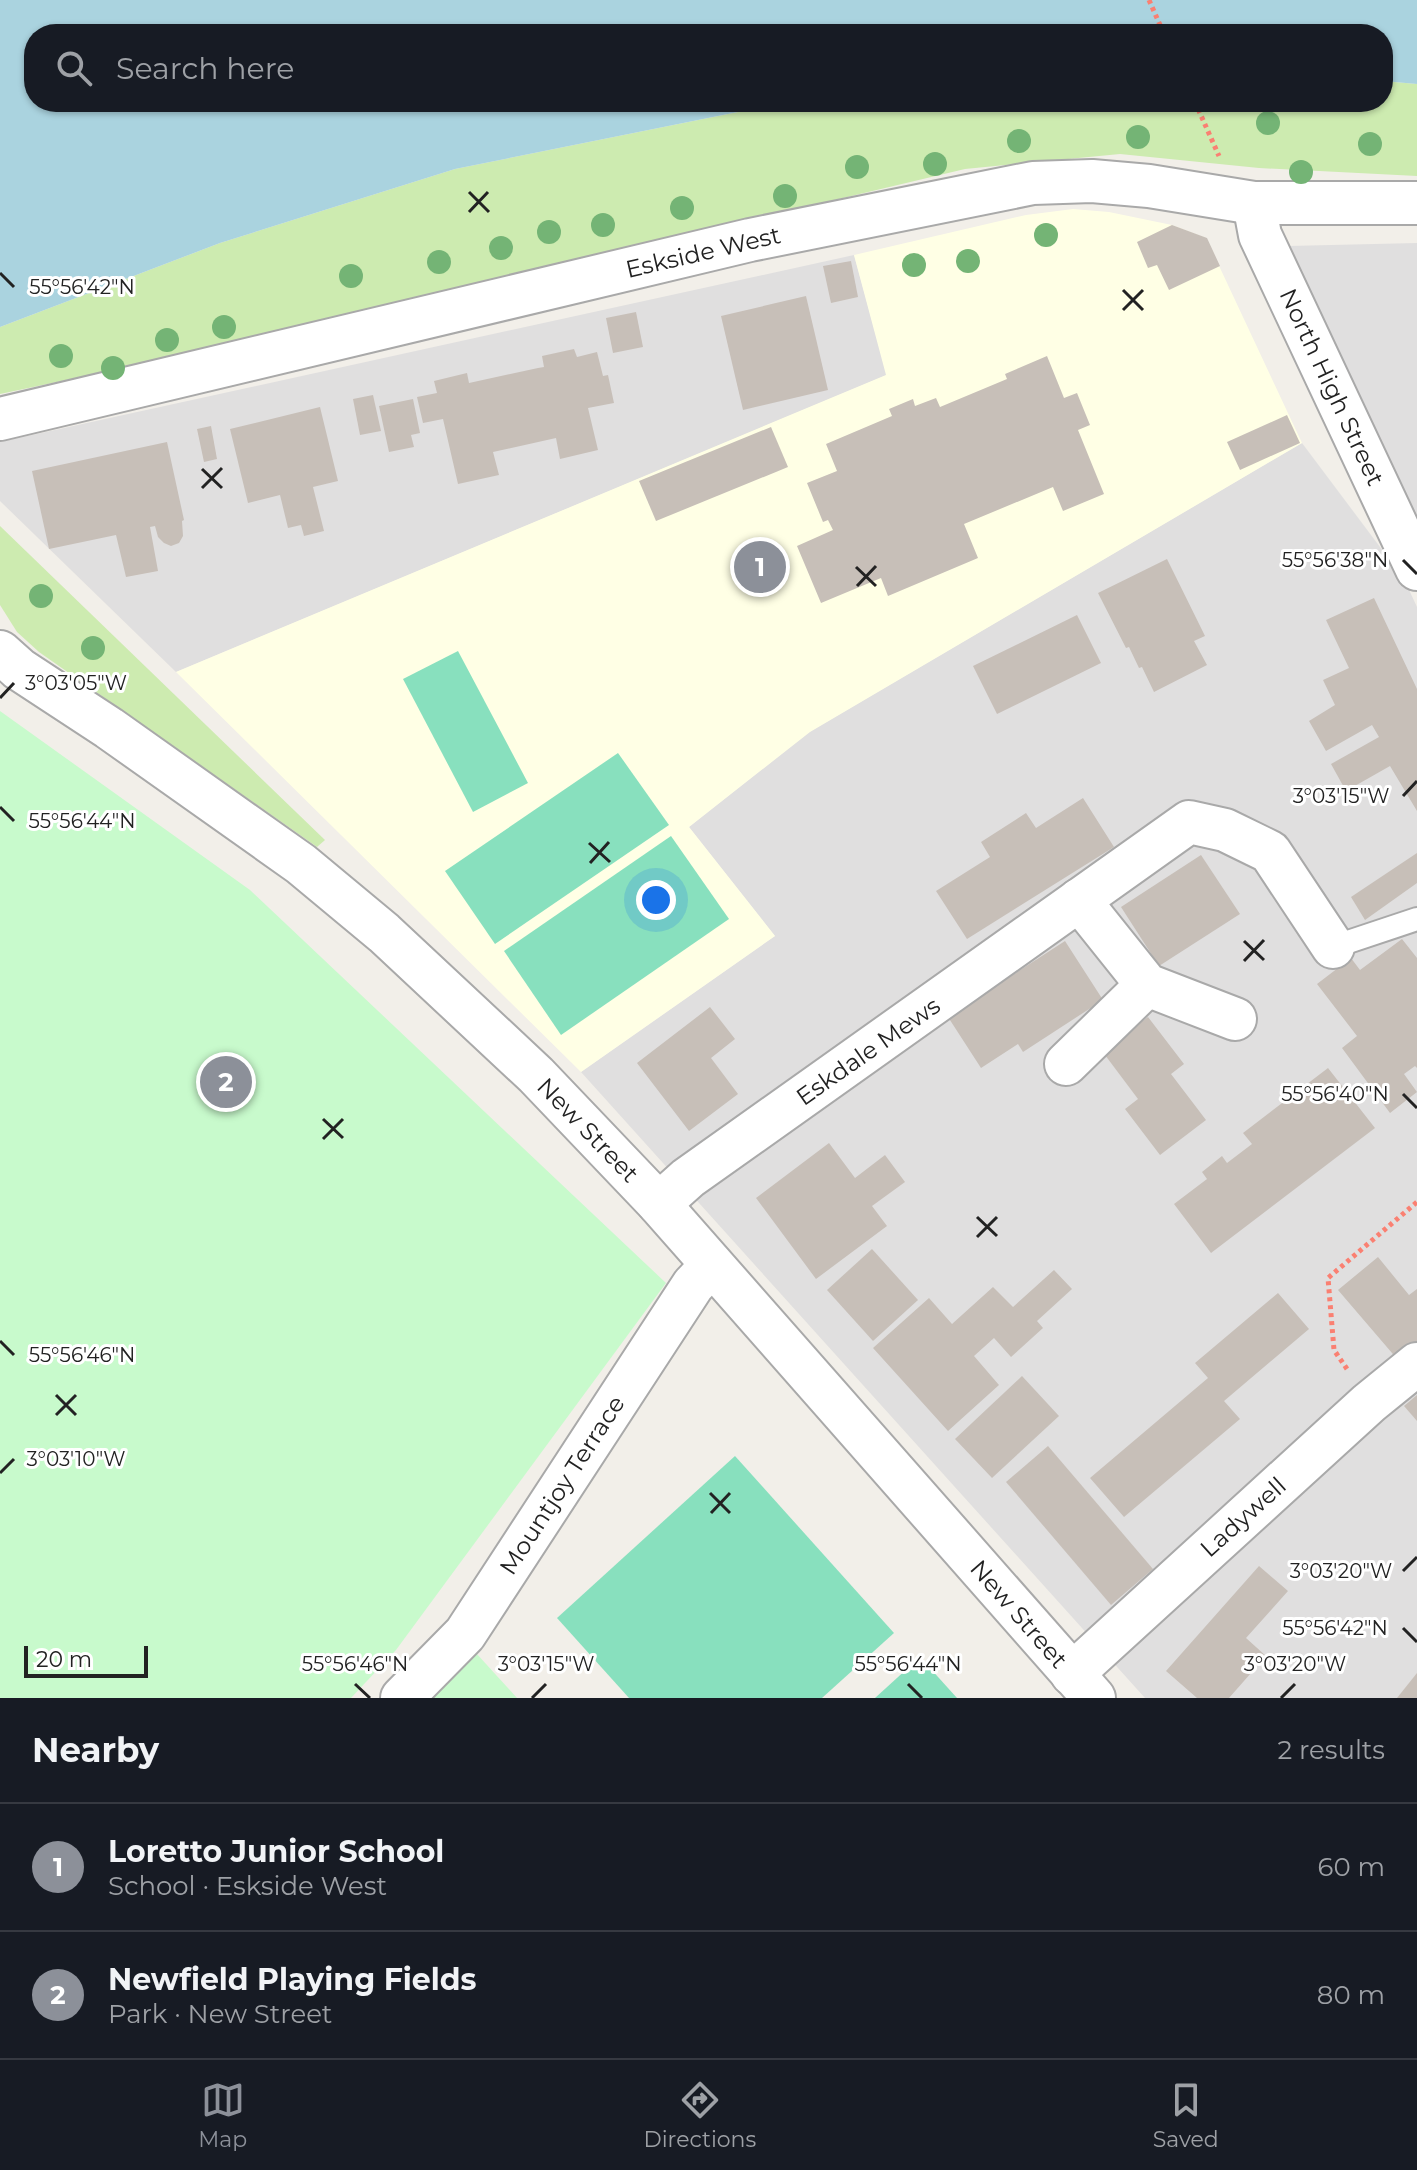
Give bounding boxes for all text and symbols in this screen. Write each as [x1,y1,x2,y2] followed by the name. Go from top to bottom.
[24,24,1393,112] search box
[52,46,96,90] icon: search
[116,50,294,87] text: Search here
[623,220,784,284] street label: Eskside West
[29,275,135,299] text: 55°56'42"N
[1274,284,1391,490] street label: North High Street
[734,537,786,597] pin: 1
[1282,548,1388,572] text: 55°56'38"N
[25,671,127,695] text: 3°03'05"W
[1293,784,1389,808] text: 3°03'15"W
[29,809,135,833] text: 55°56'44"N
[636,880,676,920] your location
[790,991,946,1111] street label: Eskdale Mews
[200,1052,252,1112] pin: 2
[531,1072,645,1188] street label: New Street
[1281,1082,1389,1106] text: 55°56'40"N
[29,1343,135,1367] text: 55°56'46"N
[493,1390,631,1580] street label: Mountjoy Terrace
[27,1447,125,1471] text: 3°03'10"W
[1194,1471,1292,1563] street label: Ladywell
[964,1554,1074,1674] street label: New Street
[1290,1559,1392,1583] text: 3°03'20"W
[1282,1616,1388,1640] text: 55°56'42"N
[24,1642,148,1678] scale bar
[36,1646,92,1673] text: 20 m
[302,1652,408,1676] text: 55°56'46"N
[498,1652,594,1676] text: 3°03'15"W
[855,1652,961,1676] text: 55°56'44"N
[1244,1652,1346,1676] text: 3°03'20"W
[32,1729,159,1771] text: Nearby
[1277,1734,1385,1766] text: 2 results
[108,1833,444,1870] text: Loretto Junior School
[53,1851,63,1883] text: 1
[1318,1851,1385,1883] text: 60 m
[108,1870,387,1902] text: School · Eskside West
[108,1961,477,1998] text: Newfield Playing Fields
[50,1979,66,2011] text: 2
[1317,1979,1385,2011] text: 80 m
[108,1998,332,2030] text: Park · New Street
[198,2078,247,2153] tab: Map
[644,2078,756,2153] tab: Directions
[1153,2078,1219,2153] tab: Saved

